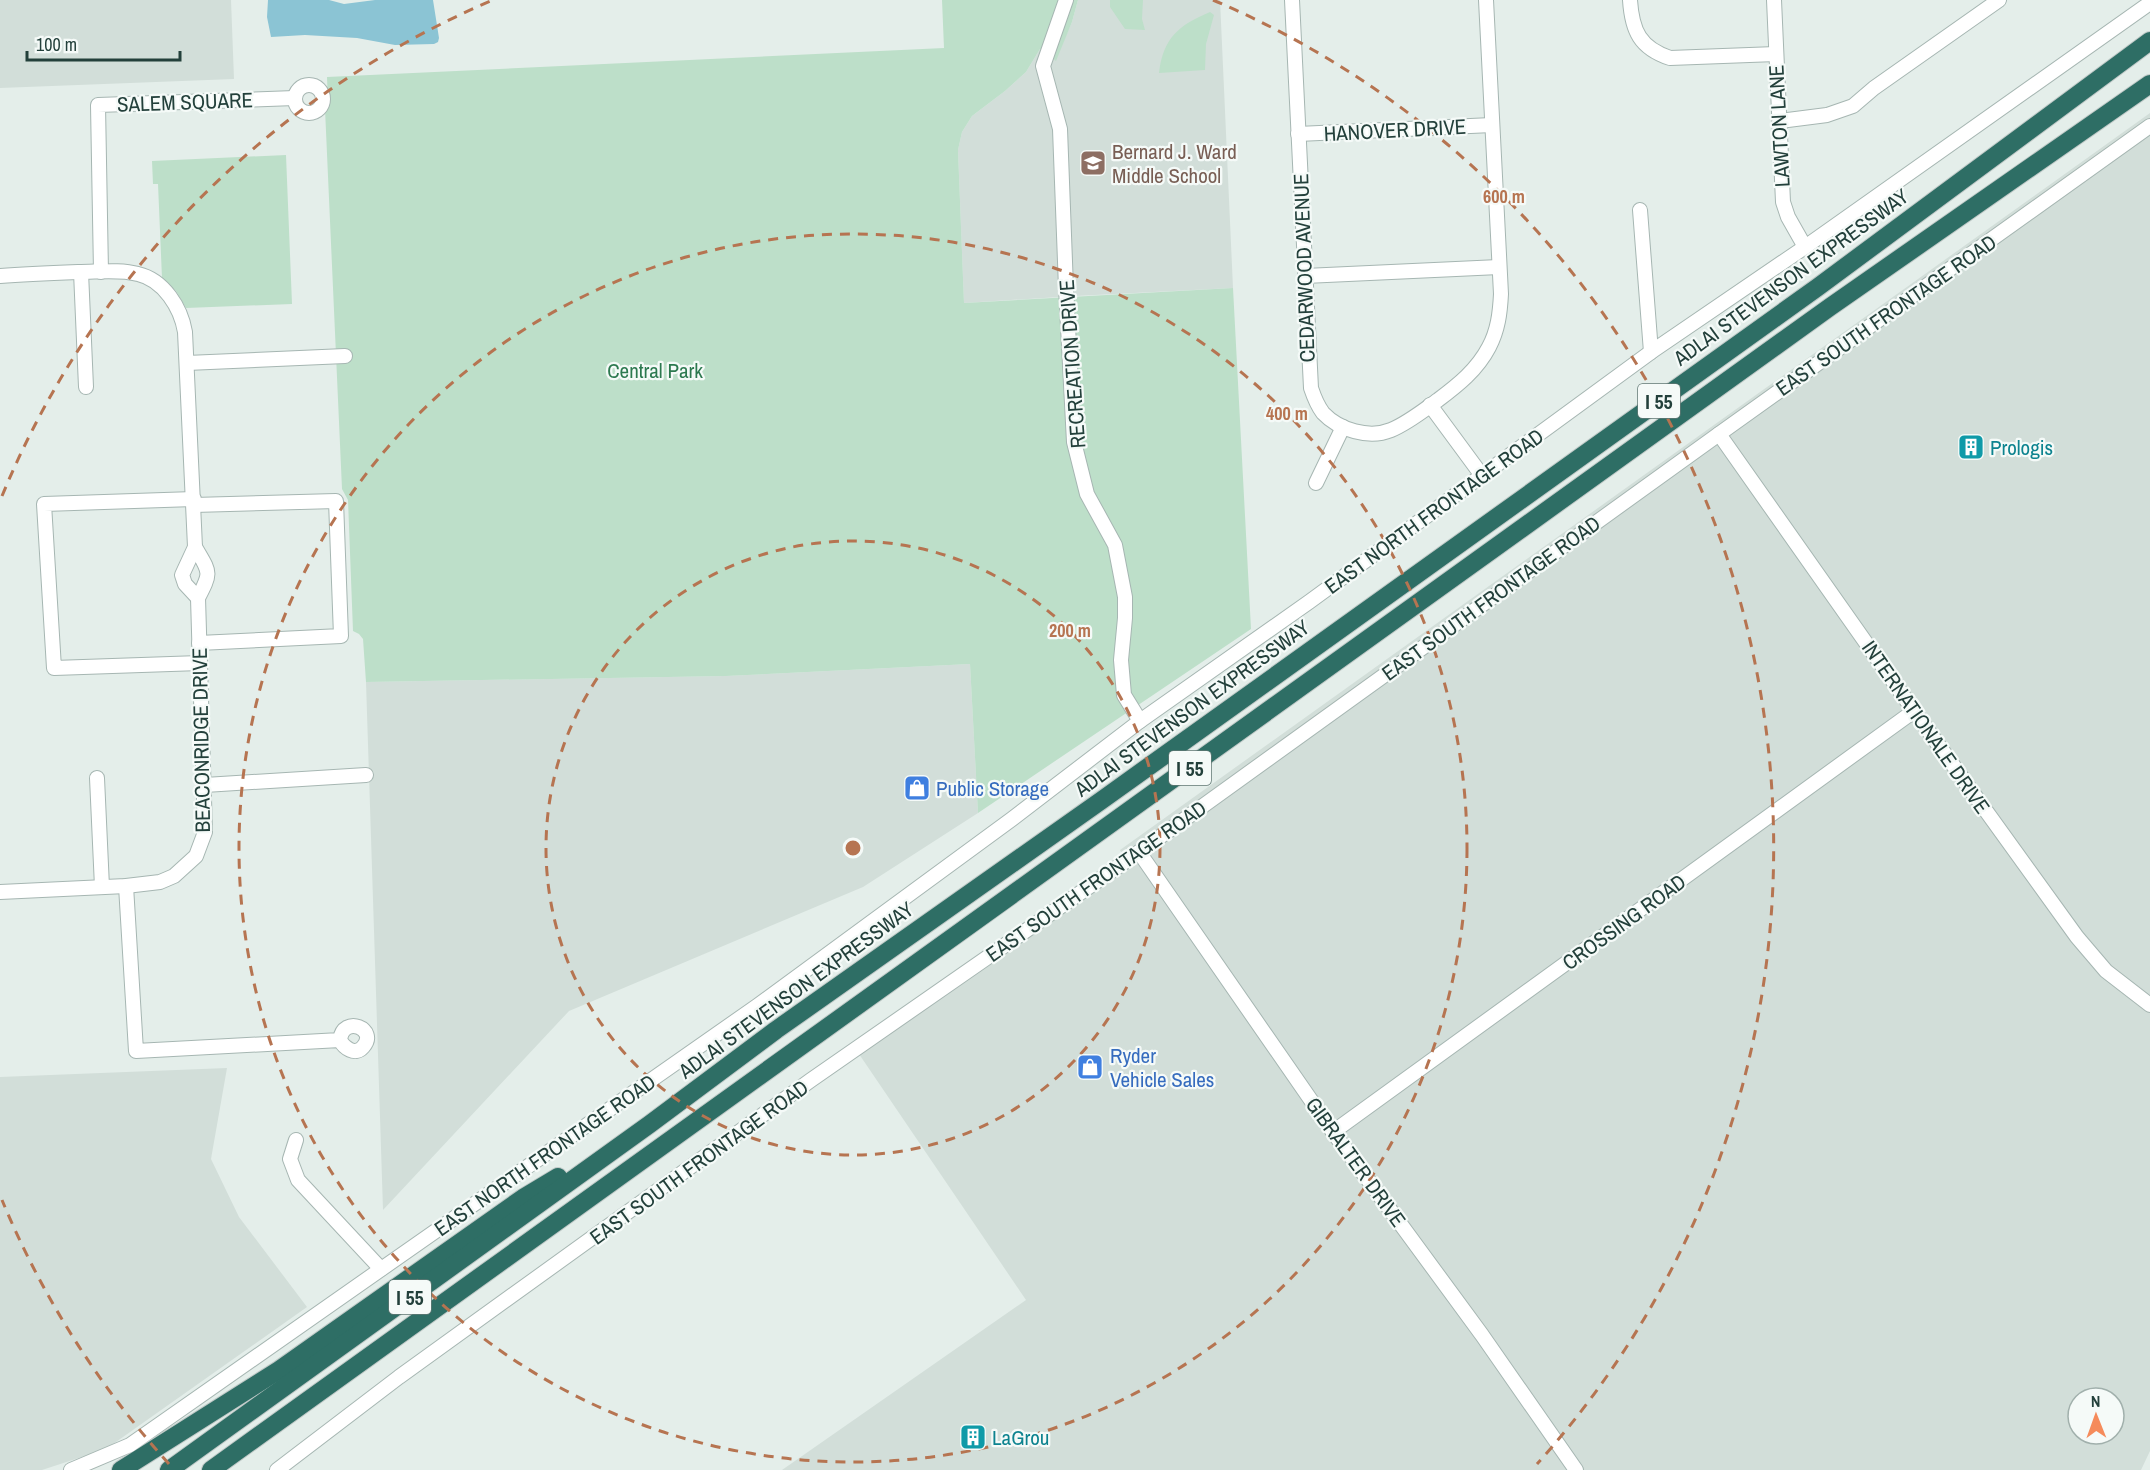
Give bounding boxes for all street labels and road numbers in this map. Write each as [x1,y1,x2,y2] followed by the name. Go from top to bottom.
[1761,64,1797,188] street label: LAWTON LANE
[117,85,253,119] street label: SALEM SQUARE
[1323,112,1467,148] street label: HANOVER DRIVE
[1286,173,1322,363] street label: CEDARWOOD AVENUE
[1667,181,1915,373] street label: ADLAI STEVENSON EXPRESSWAY
[1770,228,2002,402] street label: EAST SOUTH FRONTAGE ROAD
[1052,279,1092,449] street label: RECREATION DRIVE
[1638,384,1680,418] road number: I 55
[1319,422,1549,600] street label: EAST NORTH FRONTAGE ROAD
[1376,509,1606,687] street label: EAST SOUTH FRONTAGE ROAD
[1068,612,1316,804] street label: ADLAI STEVENSON EXPRESSWAY
[1855,635,1997,819] street label: INTERNATIONALE DRIVE
[185,647,217,833] street label: BEACONRIDGE DRIVE
[1169,751,1211,785] road number: I 55
[980,794,1212,968] street label: EAST SOUTH FRONTAGE ROAD
[1556,867,1692,977] street label: CROSSING ROAD
[672,894,920,1086] street label: ADLAI STEVENSON EXPRESSWAY
[428,1067,662,1243] street label: EAST NORTH FRONTAGE ROAD
[584,1073,814,1251] street label: EAST SOUTH FRONTAGE ROAD
[1299,1091,1413,1233] street label: GIBRALTER DRIVE
[389,1280,431,1314] road number: I 55

